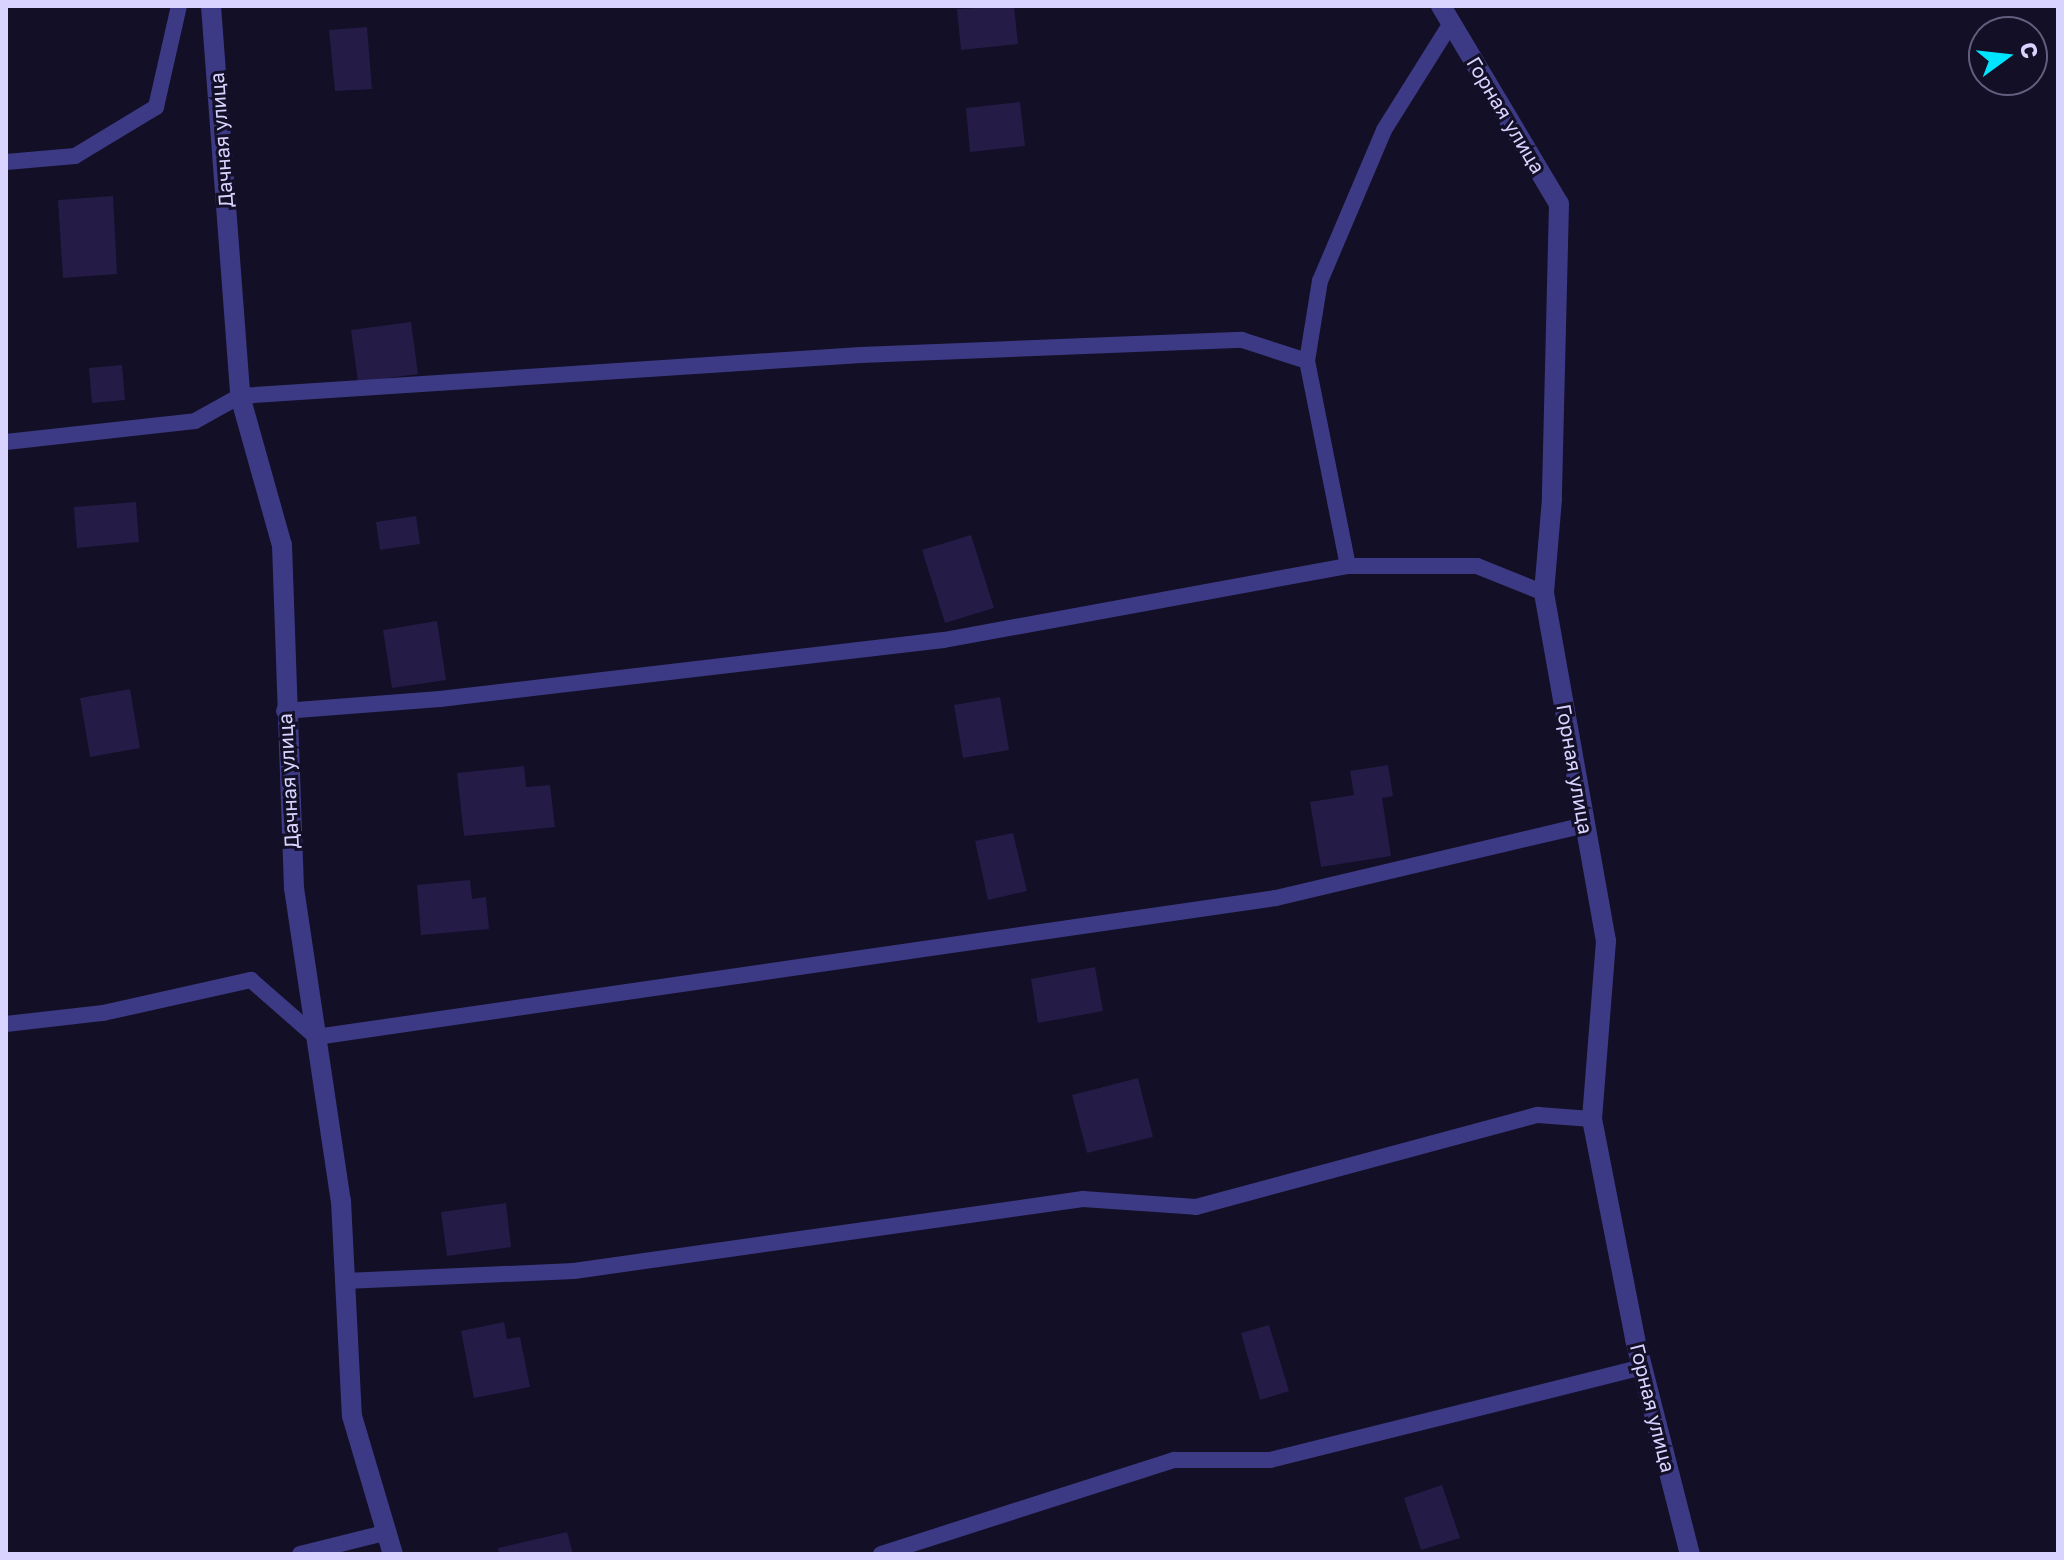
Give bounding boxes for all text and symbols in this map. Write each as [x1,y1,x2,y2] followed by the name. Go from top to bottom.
[1968,16,2048,96] north arrow
[2015,39,2045,61] text: С
[1462,52,1550,178] street label: Горная улица
[204,72,238,208] street label: Дачная улица
[1552,702,1598,836] street label: Горная улица
[272,713,304,849] street label: Дачная улица
[1625,1341,1681,1475] street label: Горная улица

